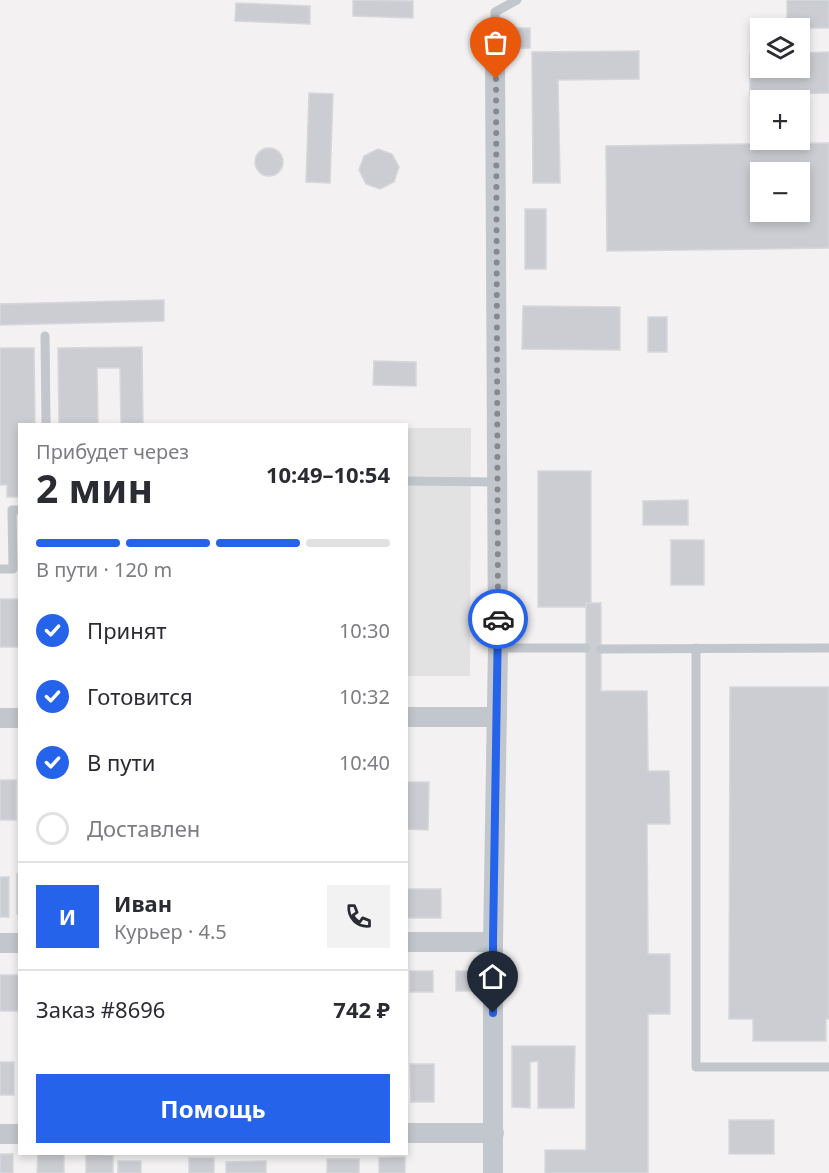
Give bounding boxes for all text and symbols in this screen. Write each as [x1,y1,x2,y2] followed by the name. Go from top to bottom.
[470,17,521,79] pin
[750,18,810,222] map controls
[750,18,810,78] button: layers
[479,26,512,59] icon: bag
[750,90,810,150] button: +
[750,162,810,222] button: −
[36,438,189,465] text: Прибудет через
[266,459,390,489] text: 10:49–10:54
[36,461,153,514] text: 2 мин
[36,556,172,583] text: В пути · 120 m
[468,589,528,649] courier
[482,603,515,636] icon: car
[36,614,69,647] icon: check
[87,615,167,645] text: Принят
[339,617,390,644] text: 10:30
[36,680,69,713] icon: check
[87,681,193,711] text: Готовится
[339,683,390,710] text: 10:32
[36,746,69,779] icon: check
[87,747,155,777] text: В пути
[339,749,390,776] text: 10:40
[87,813,200,843] text: Доставлен
[327,885,390,948] button: phone
[114,888,172,918] text: Иван
[59,901,76,931] text: И
[114,918,227,945] text: Курьер · 4.5
[467,951,518,1013] pin
[476,960,509,993] icon: home
[36,994,165,1024] text: Заказ #8696
[333,994,390,1024] text: 742 ₽
[36,1074,390,1143] button: Помощь

